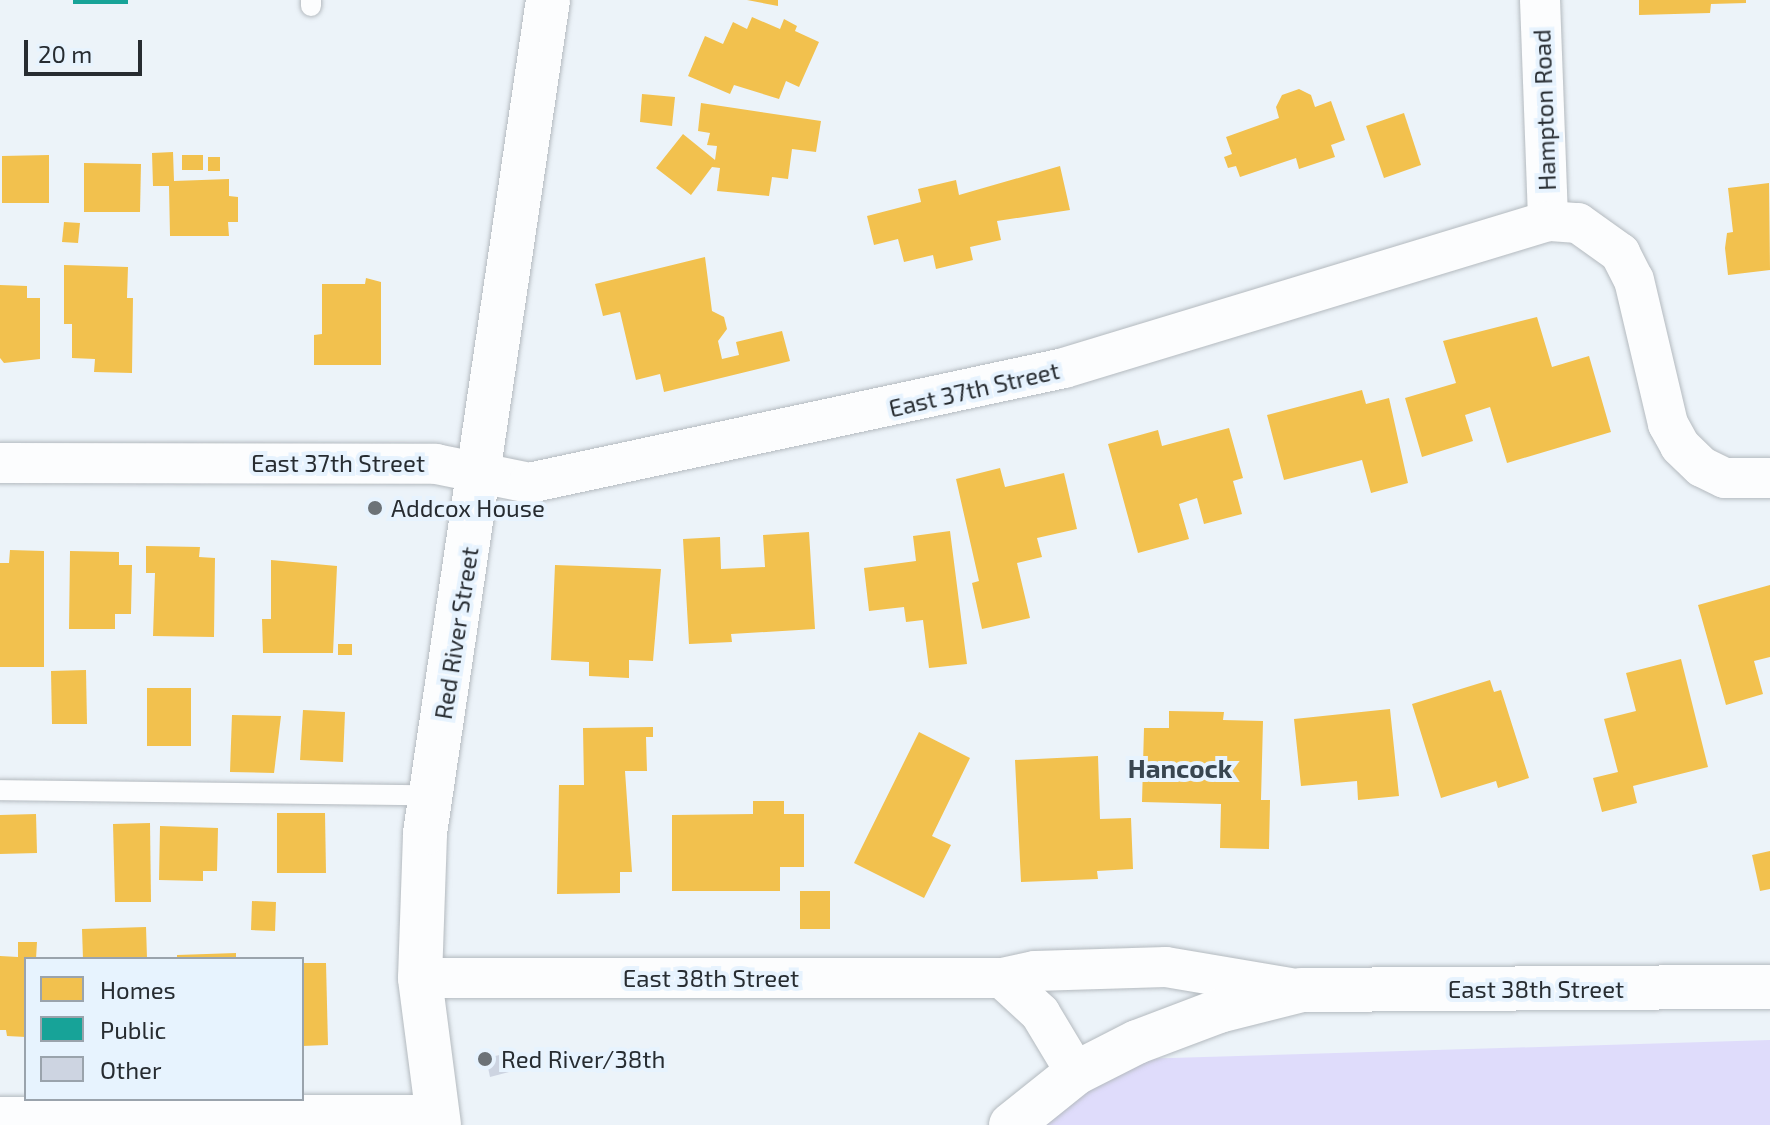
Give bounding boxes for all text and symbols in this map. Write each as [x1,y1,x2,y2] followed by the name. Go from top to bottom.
[28,24,146,74] scale bar
[1527,29,1561,191] street label: Hampton Road
[38,39,92,68] text: 20 m
[886,355,1062,423] street label: East 37th Street
[251,449,425,477] street label: East 37th Street
[391,494,545,522] place label: Addcox House
[366,499,384,517] marker: Addcox House
[428,545,484,721] street label: Red River Street
[1128,752,1232,784] district label: Hancock
[24,957,304,1101] legend
[623,964,799,992] street label: East 38th Street
[100,975,176,1004] text: Homes
[1448,975,1624,1003] street label: East 38th Street
[100,1015,166,1044] text: Public
[501,1045,665,1073] place label: Red River/38th
[476,1050,494,1068] marker: Red River/38th
[100,1055,162,1084] text: Other

